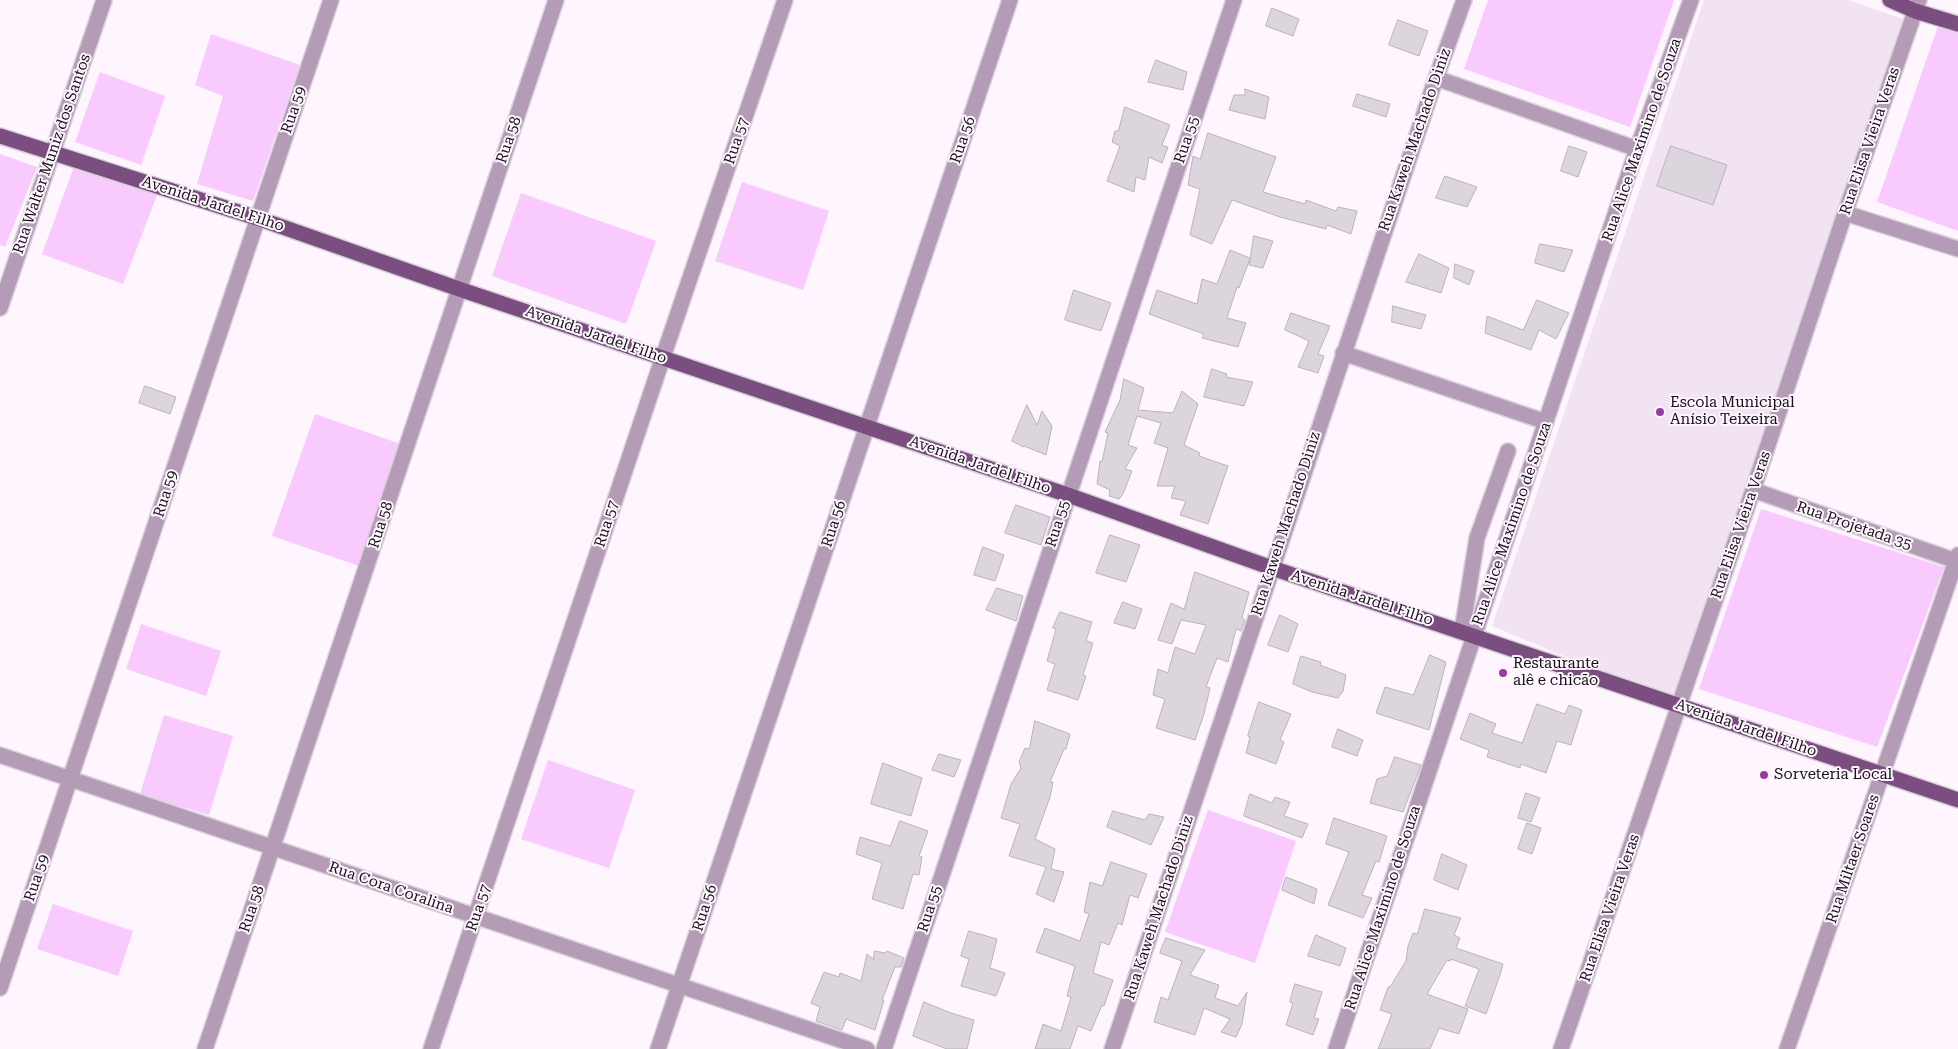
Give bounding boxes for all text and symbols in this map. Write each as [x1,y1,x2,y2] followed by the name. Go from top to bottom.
[1599,36,1685,244] street label: Rua Alice Maximino de Souza
[1375,46,1455,234] street label: Rua Kaweh Machado Diniz
[9,52,95,256] street label: Rua Walter Muniz dos Santos
[1836,65,1904,217] street label: Rua Elisa Vieira Veras
[278,84,310,136] street label: Rua 59
[493,114,525,166] street label: Rua 58
[947,114,979,166] street label: Rua 56
[1171,114,1203,166] street label: Rua 55
[721,115,753,167] street label: Rua 57
[140,173,286,235] street label: Avenida Jardel Filho
[523,302,669,368] street label: Avenida Jardel Filho
[1670,394,1795,429] place label: Escola Municipal Anísio Teixeira
[1654,406,1666,418] marker: Escola Municipal Anísio Teixeira
[1469,420,1555,628] street label: Rua Alice Maximino de Souza
[1248,430,1324,618] street label: Rua Kaweh Machado Diniz
[907,432,1053,498] street label: Avenida Jardel Filho
[1707,449,1775,601] street label: Rua Elisa Vieira Veras
[150,468,182,520] street label: Rua 59
[591,498,623,550] street label: Rua 57
[818,498,850,550] street label: Rua 56
[1042,498,1074,550] street label: Rua 55
[1794,498,1914,554] street label: Rua Projetada 35
[365,499,397,551] street label: Rua 58
[1289,567,1435,629] street label: Avenida Jardel Filho
[1513,655,1599,690] place label: Restaurante alê e chicão
[1497,667,1509,679] marker: Restaurante alê e chicão
[1673,695,1819,761] street label: Avenida Jardel Filho
[1774,766,1892,784] place label: Sorveteria Local
[1758,769,1770,781] marker: Sorveteria Local
[1823,792,1883,926] street label: Rua Miltaer Soares
[1341,803,1425,1013] street label: Rua Alice Maximino de Souza
[1121,814,1197,1002] street label: Rua Kaweh Machado Diniz
[1576,832,1644,984] street label: Rua Elisa Vieira Veras
[21,852,53,904] street label: Rua 59
[326,858,456,918] street label: Rua Cora Coralina
[463,882,495,934] street label: Rua 57
[689,882,721,934] street label: Rua 56
[236,883,268,935] street label: Rua 58
[914,883,946,935] street label: Rua 55

